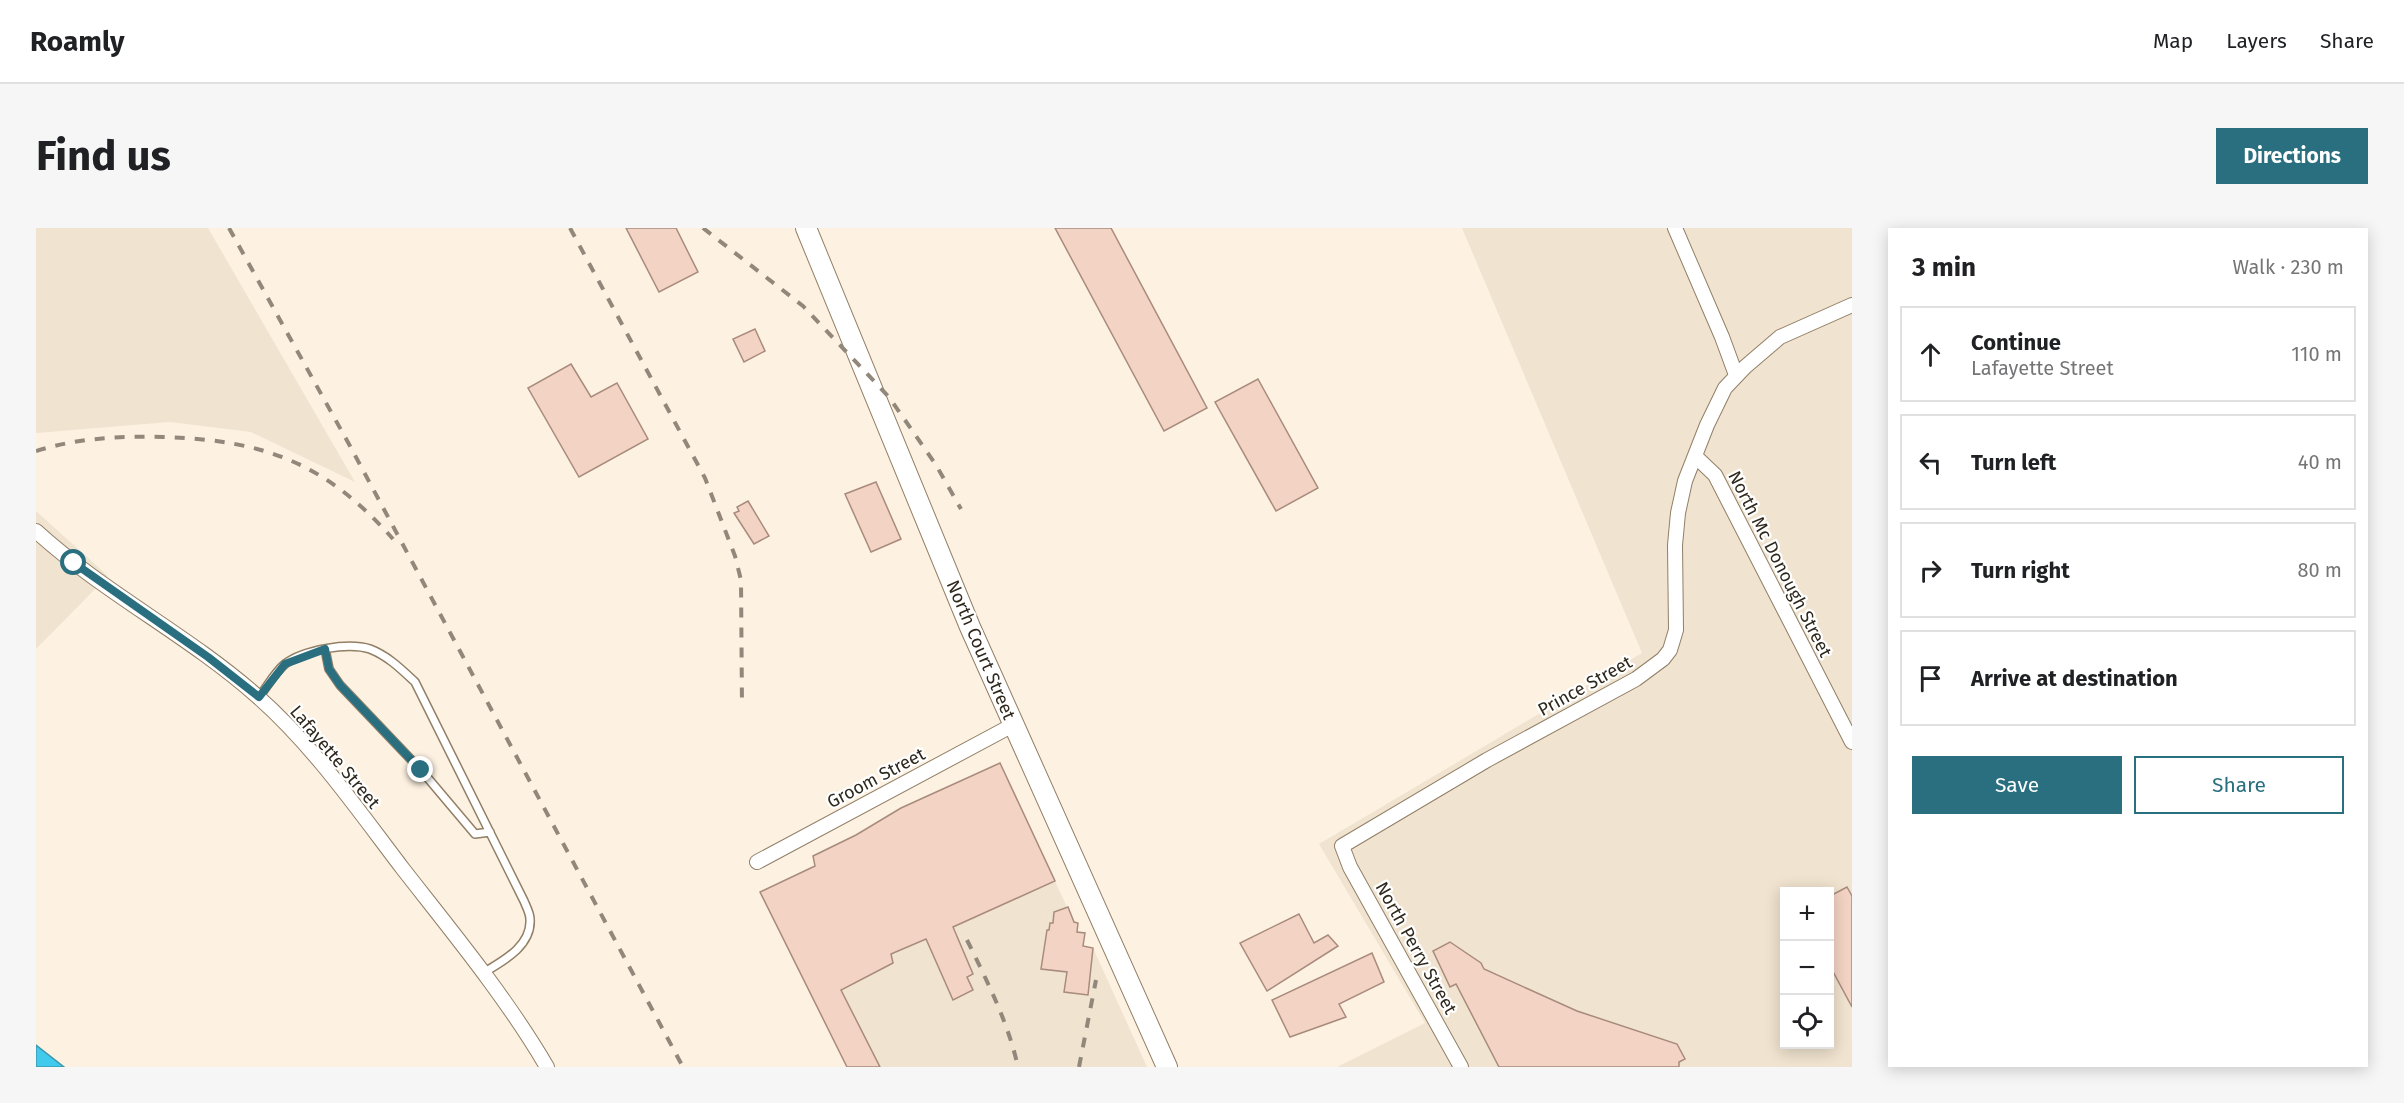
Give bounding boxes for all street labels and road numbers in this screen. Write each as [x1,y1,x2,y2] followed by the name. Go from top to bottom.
[1723,467,1837,661] street label: North Mc Donough Street
[942,577,1020,723] street label: North Court Street
[1534,651,1636,721] street label: Prince Street
[285,701,385,814] street label: Lafayette Street
[823,743,929,813] street label: Groom Street
[1371,878,1462,1018] street label: North Perry Street

